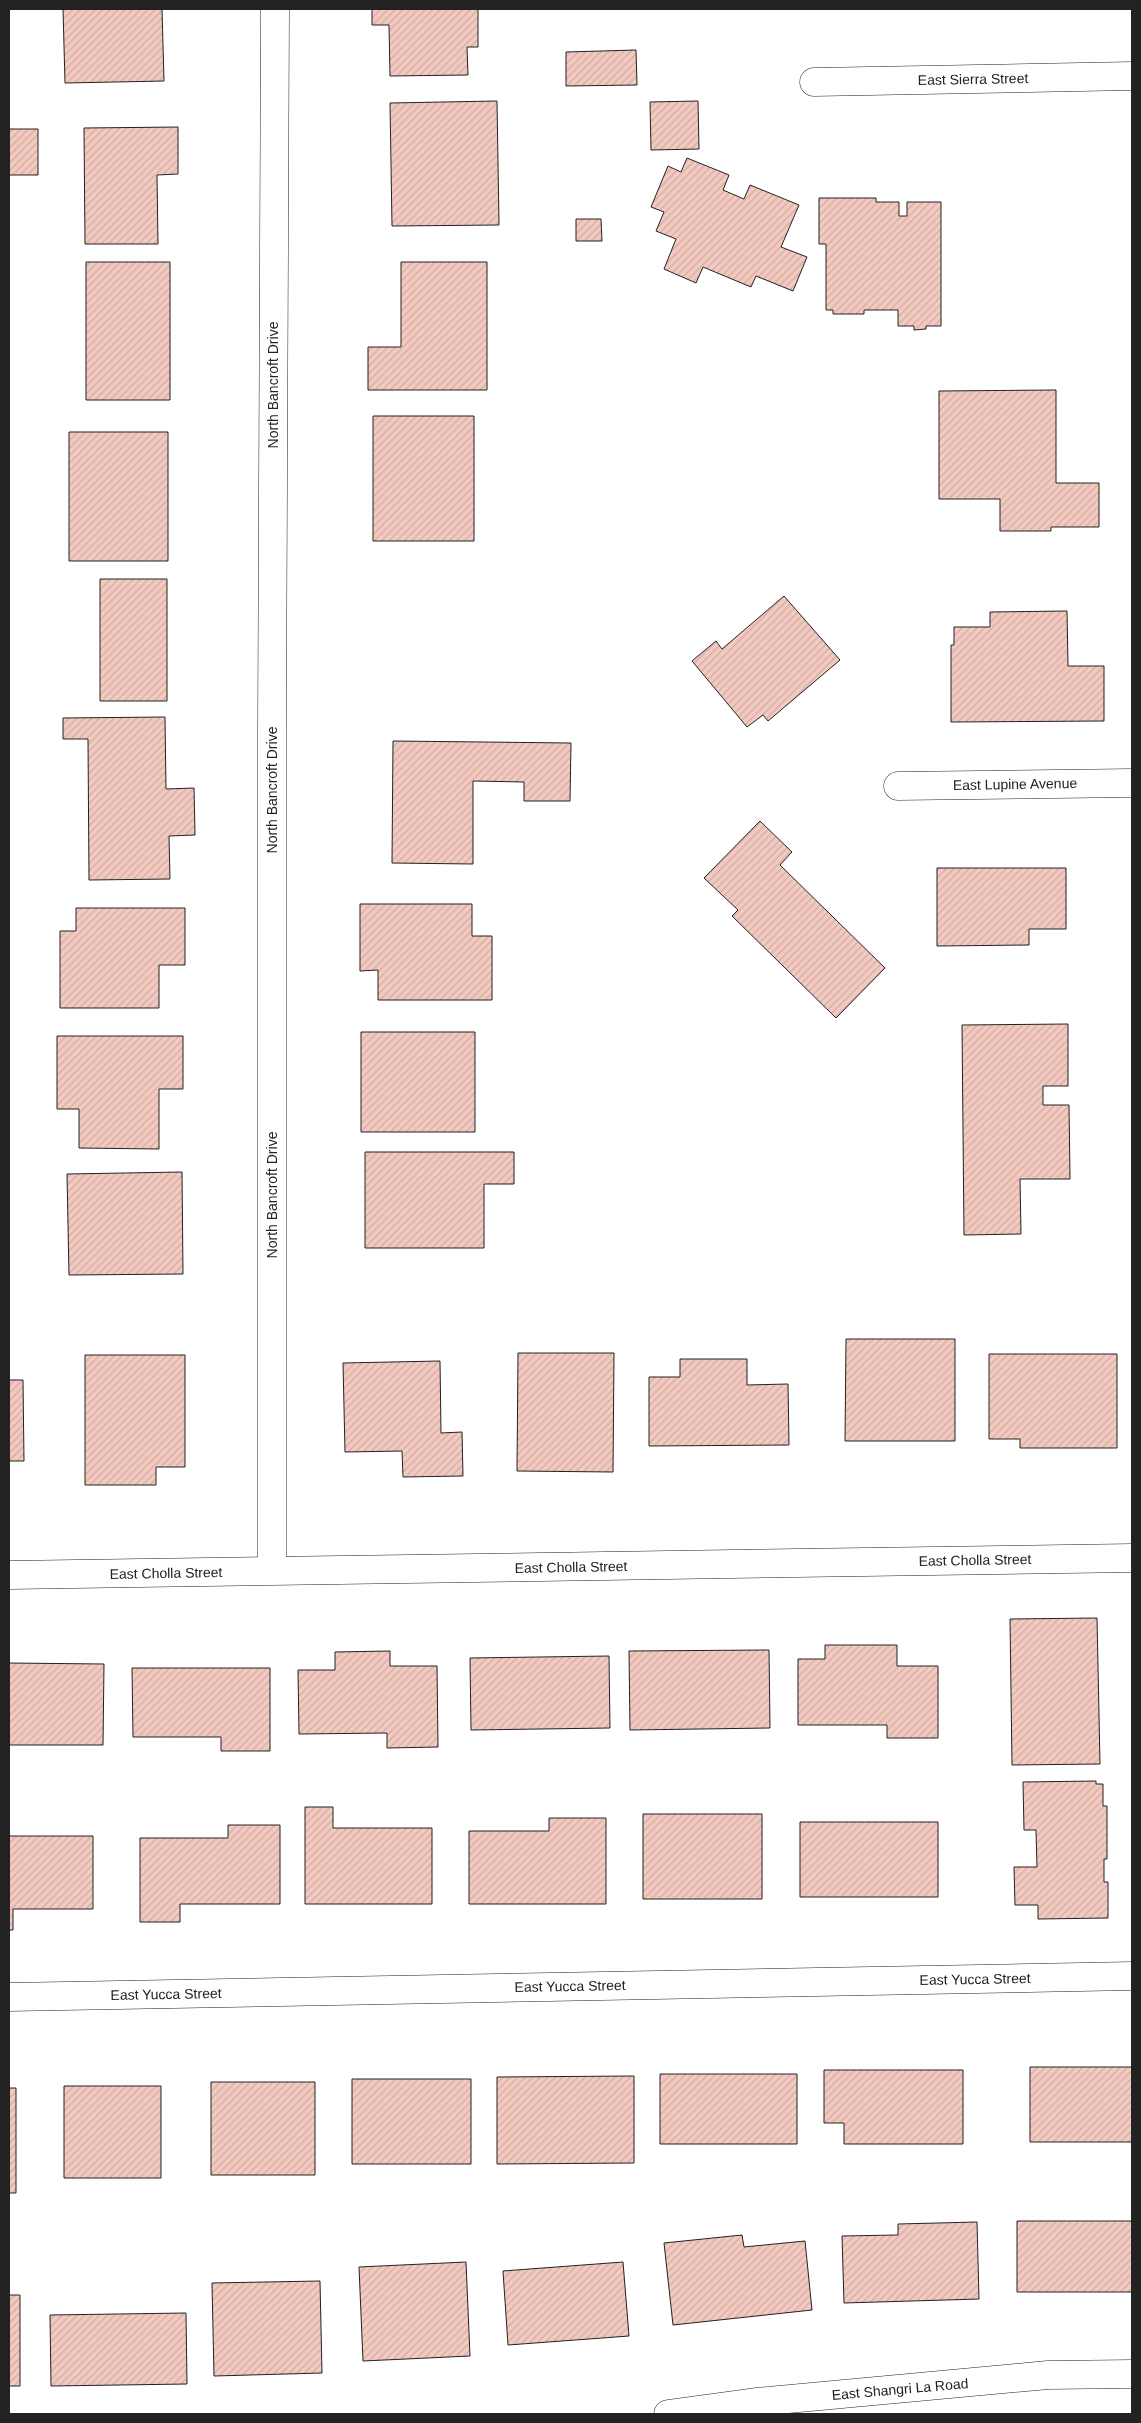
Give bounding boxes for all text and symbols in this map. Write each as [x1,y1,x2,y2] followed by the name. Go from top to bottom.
[918,70,1028,88] street label: East Sierra Street
[265,321,281,448] street label: North Bancroft Drive
[264,726,280,853] street label: North Bancroft Drive
[953,775,1077,793] street label: East Lupine Avenue
[264,1131,280,1258] street label: North Bancroft Drive
[918,1551,1032,1569] street label: East Cholla Street
[514,1558,628,1576] street label: East Cholla Street
[109,1564,223,1582] street label: East Cholla Street
[919,1970,1031,1988] street label: East Yucca Street
[514,1977,626,1995] street label: East Yucca Street
[110,1985,222,2003] street label: East Yucca Street
[831,2375,969,2403] street label: East Shangri La Road

